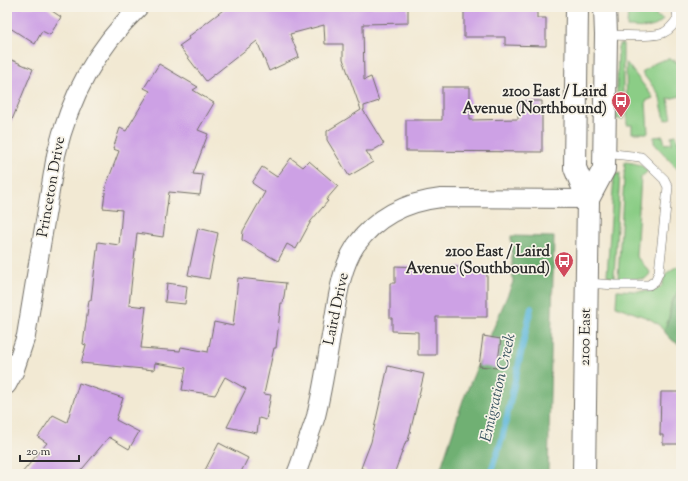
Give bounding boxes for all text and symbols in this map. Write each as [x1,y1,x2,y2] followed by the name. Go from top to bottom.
[462,82,608,120] place label: 2100 East / Laird Avenue (Northbound)
[610,90,632,118] bus stop icon: 2100 East / Laird Avenue (Northbound)
[33,135,71,239] street label: Princeton Drive
[406,242,551,280] place label: 2100 East / Laird Avenue (Southbound)
[553,250,575,278] bus stop icon: 2100 East / Laird Avenue (Southbound)
[319,271,355,347] street label: Laird Drive
[575,308,597,366] street label: 2100 East
[475,331,523,445] water label: Emigration Creek
[20,437,79,463] scale bar
[26,443,51,461] text: 20 m

